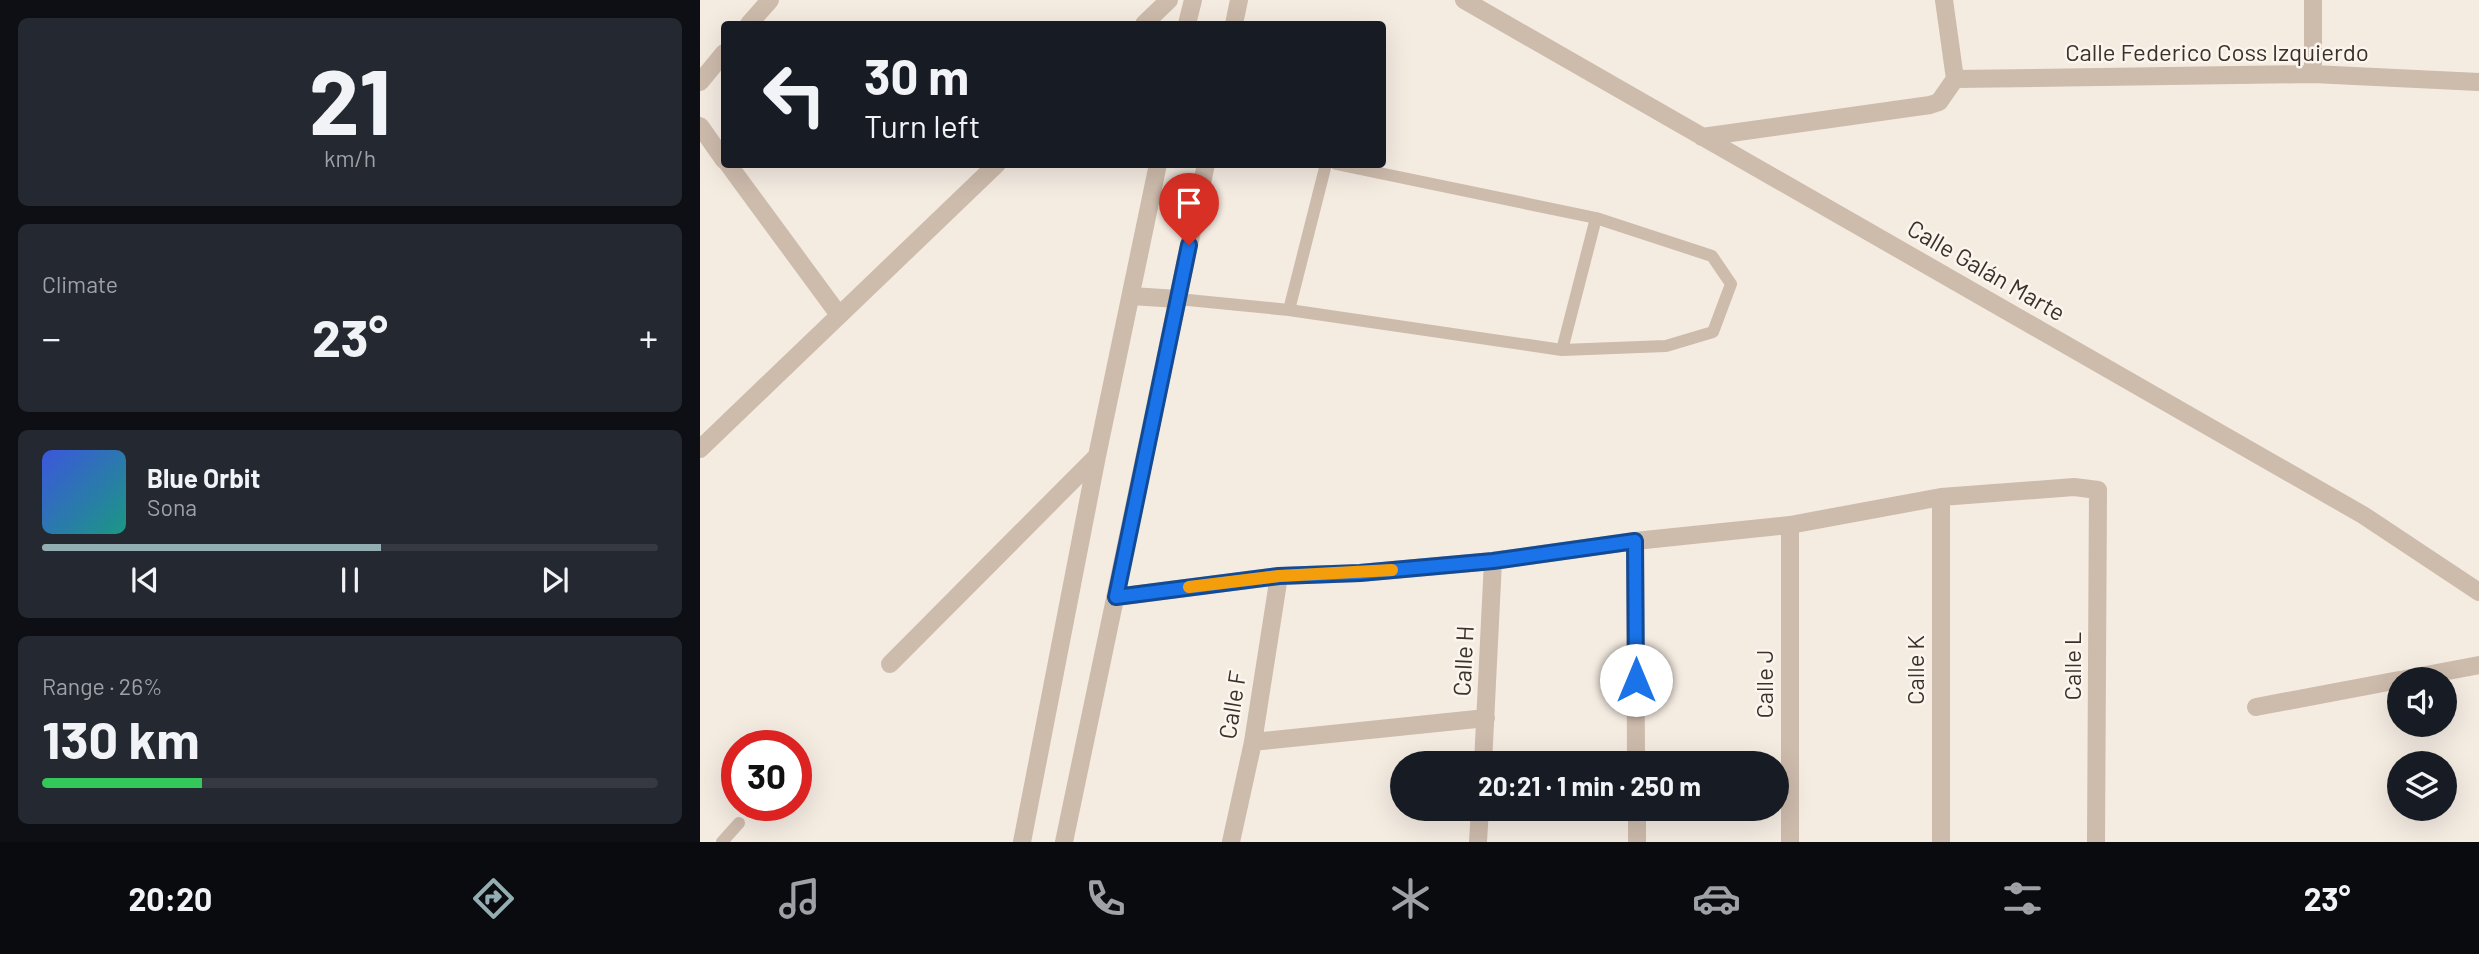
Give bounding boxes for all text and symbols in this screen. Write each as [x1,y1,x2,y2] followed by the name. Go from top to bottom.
[2065,37,2369,66] street label: Calle Federico Coss Izquierdo
[309,44,391,153] text: 21
[864,46,969,105] text: 30 m
[749,49,840,140] icon: left
[864,106,981,144] text: Turn left
[324,144,376,172] text: km/h
[1159,173,1219,245] pin
[1170,184,1208,222] icon: arrive
[1903,213,2071,327] street label: Calle Galán Marte
[42,270,118,298] text: Climate
[312,305,388,367] text: 23°
[42,314,61,360] text: −
[639,314,658,360] text: +
[147,462,260,493] text: Blue Orbit
[147,493,197,521] text: Sona
[126,561,164,599] icon: previous
[331,561,369,599] icon: pause
[536,561,574,599] icon: next
[1446,625,1479,697] street label: Calle H
[2057,632,2086,700] street label: Calle L
[1900,635,1929,705] street label: Calle K
[1599,643,1673,717] position arrow
[1749,649,1778,719] street label: Calle J
[2387,667,2457,821] map controls
[2387,667,2457,737] button: sound
[1212,668,1251,741] street label: Calle F
[42,672,163,700] text: Range · 26%
[42,707,200,769] text: 130 km
[721,730,812,821] speed limit sign: 30
[2387,751,2457,821] button: layers
[1478,770,1701,801] text: 20:21 · 1 min · 250 m
[469,874,518,923] icon: directions
[775,874,824,923] icon: music
[1081,874,1130,923] icon: phone
[1386,874,1435,923] icon: climate
[1692,874,1741,923] icon: car
[1998,874,2047,923] icon: filters
[128,879,212,917] text: 20:20
[2304,879,2351,917] text: 23°

